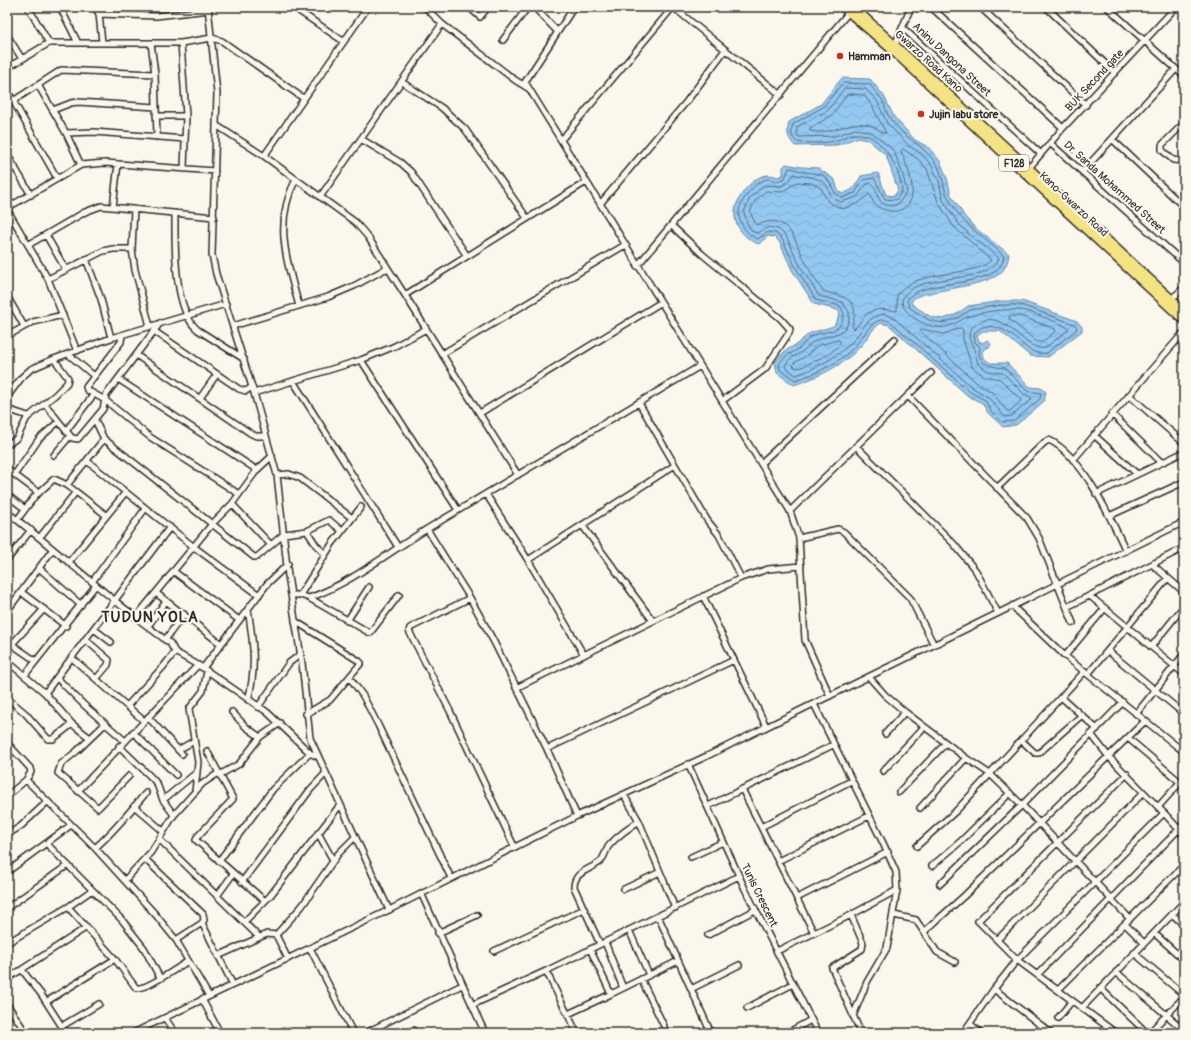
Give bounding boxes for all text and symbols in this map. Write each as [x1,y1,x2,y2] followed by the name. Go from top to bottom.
[910,20,994,99] street label: Aninu Dangona Street
[892,28,965,95] street label: Gwarzo Road Kano
[1062,46,1127,114] street label: BUK Second gate
[848,50,891,63] place label: Hamman
[835,51,845,61] marker: Hamman
[929,108,999,121] place label: Jujin labu store
[916,109,926,119] marker: Jujin labu store
[1061,138,1168,237] street label: Dr. Sanda Mohammed Street
[999,155,1029,171] road number: F128
[1037,169,1111,239] street label: Kano-Gwarzo Road
[100,608,199,627] district label: TUDUN YOLA
[739,861,781,930] street label: Tunis Crescent

